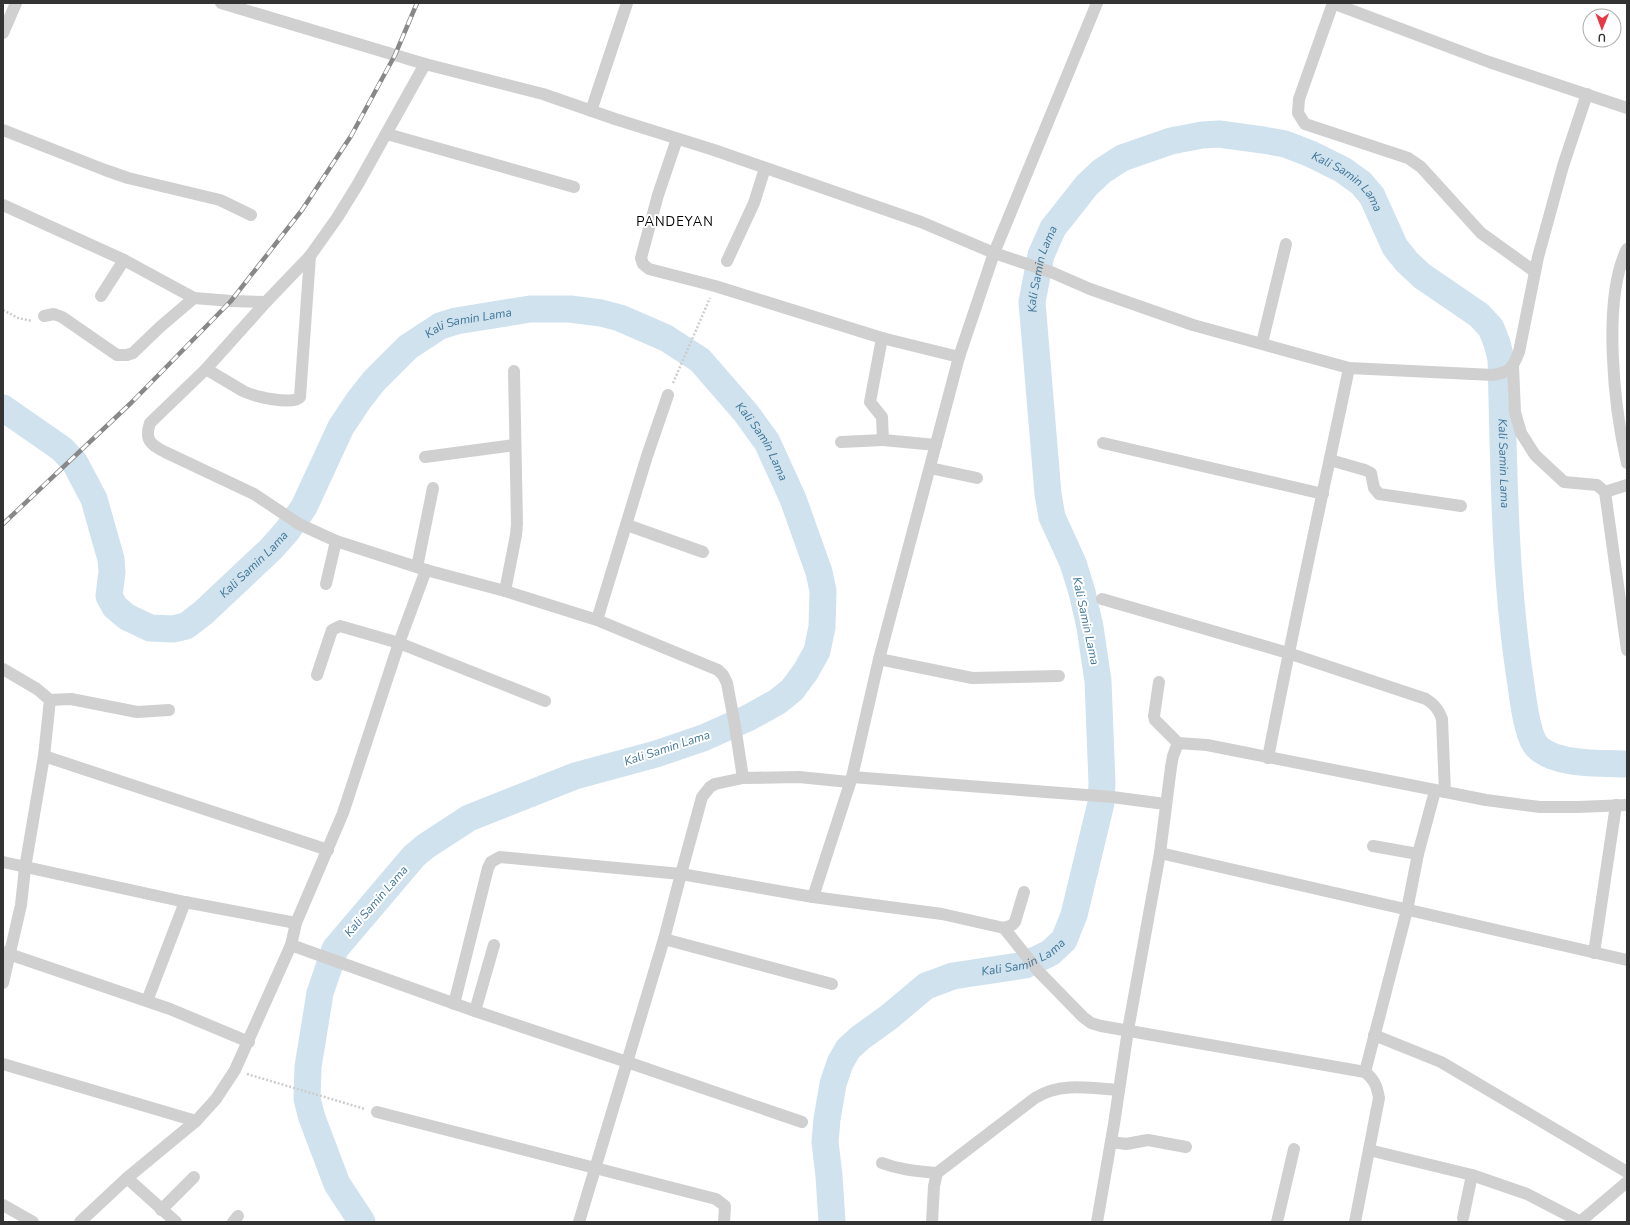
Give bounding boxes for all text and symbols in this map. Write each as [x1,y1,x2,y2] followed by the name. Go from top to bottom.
[1582,8,1622,48] north arrow
[1598,30,1606,45] text: U
[1309,148,1386,214] water label: Kali Samin Lama
[636,213,714,231] district label: PANDEYAN
[1024,223,1061,313] water label: Kali Samin Lama
[422,304,513,342] water label: Kali Samin Lama
[732,399,792,483] water label: Kali Samin Lama
[1494,419,1513,509] water label: Kali Samin Lama
[216,527,291,601] water label: Kali Samin Lama
[1069,576,1103,666] water label: Kali Samin Lama
[622,727,712,769] water label: Kali Samin Lama
[341,862,411,940] water label: Kali Samin Lama
[980,935,1069,980] water label: Kali Samin Lama

